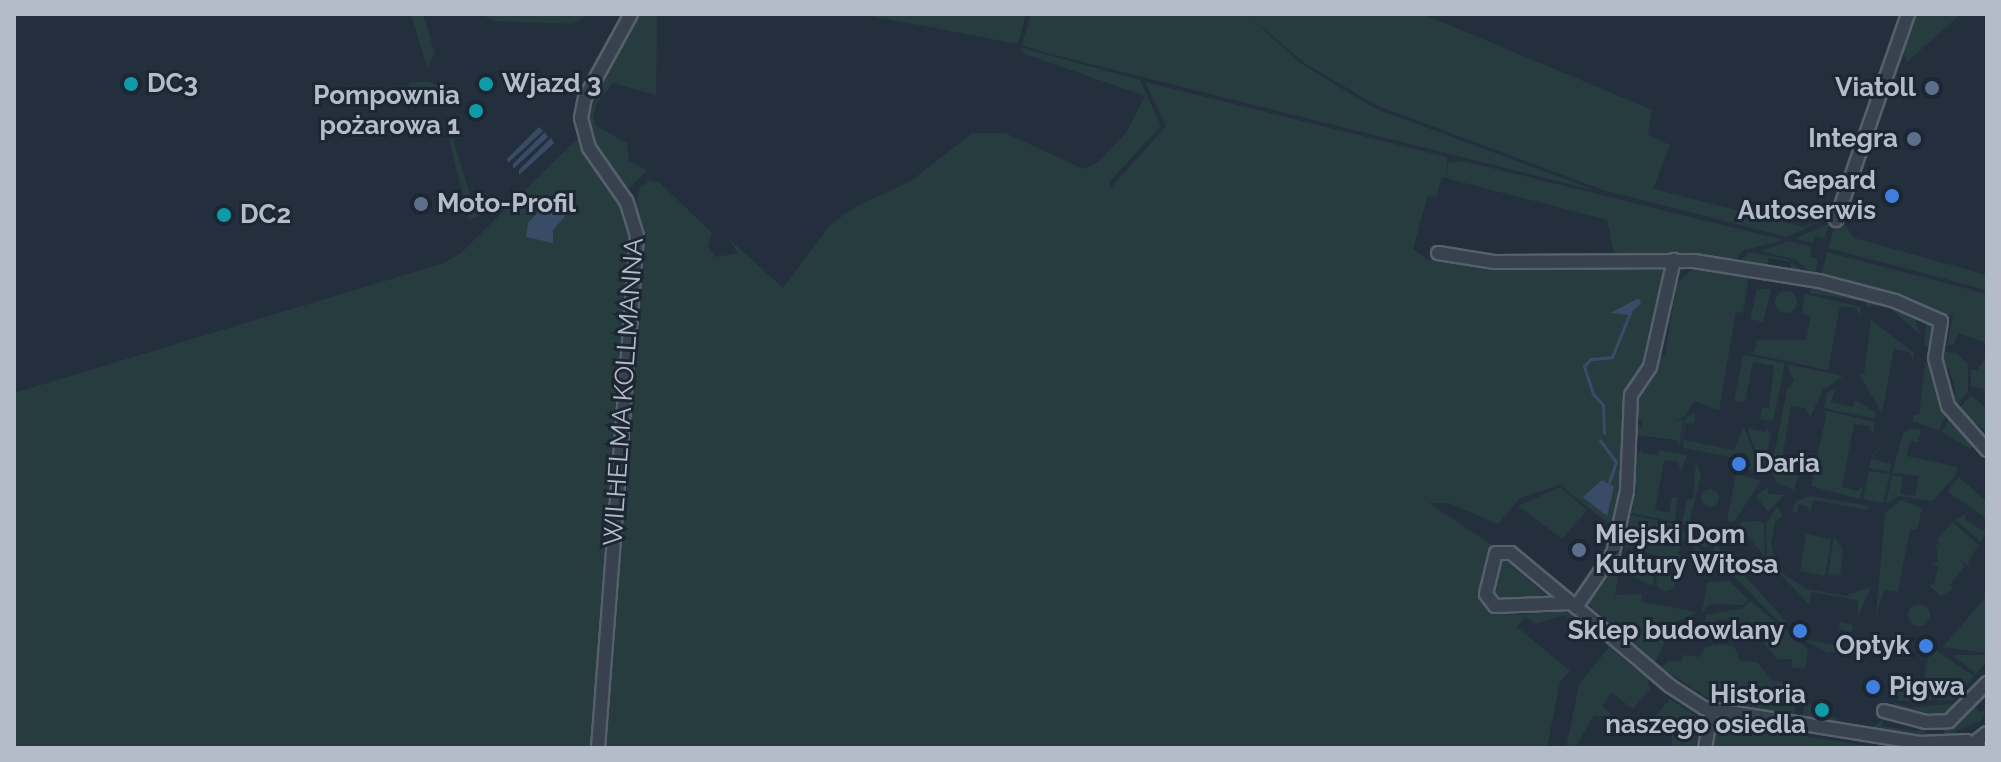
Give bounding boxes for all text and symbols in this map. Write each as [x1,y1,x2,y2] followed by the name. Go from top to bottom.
[147,68,198,100] place label: DC3
[502,68,601,100] place label: Wjazd 3
[1835,72,1916,104] place label: Viatoll
[122,75,140,93] marker: DC3
[477,75,495,93] marker: Wjazd 3
[1923,79,1941,97] marker: Viatoll
[313,80,460,142] place label: Pompownia pożarowa 1
[467,102,485,120] marker: Pompownia pożarowa 1
[1808,123,1898,155] place label: Integra
[1905,130,1923,148] marker: Integra
[1737,165,1876,226] place label: Gepard Autoserwis
[1883,187,1901,205] marker: Gepard Autoserwis
[437,188,576,220] place label: Moto-Profil
[412,195,430,213] marker: Moto-Profil
[240,199,291,231] place label: DC2
[215,206,233,224] marker: DC2
[598,236,650,548] street label: WILHELMA KOLLMANNA
[1755,448,1820,480] place label: Daria
[1730,455,1748,473] marker: Daria
[1595,519,1780,580] place label: Miejski Dom Kultury Witosa
[1570,541,1588,559] marker: Miejski Dom Kultury Witosa
[1568,615,1784,647] place label: Sklep budowlany
[1791,622,1809,640] marker: Sklep budowlany
[1835,630,1910,662] place label: Optyk
[1917,637,1935,655] marker: Optyk
[1889,671,1965,703] place label: Pigwa
[1864,678,1882,696] marker: Pigwa
[1605,679,1806,740] place label: Historia naszego osiedla
[1813,701,1831,719] marker: Historia naszego osiedla

